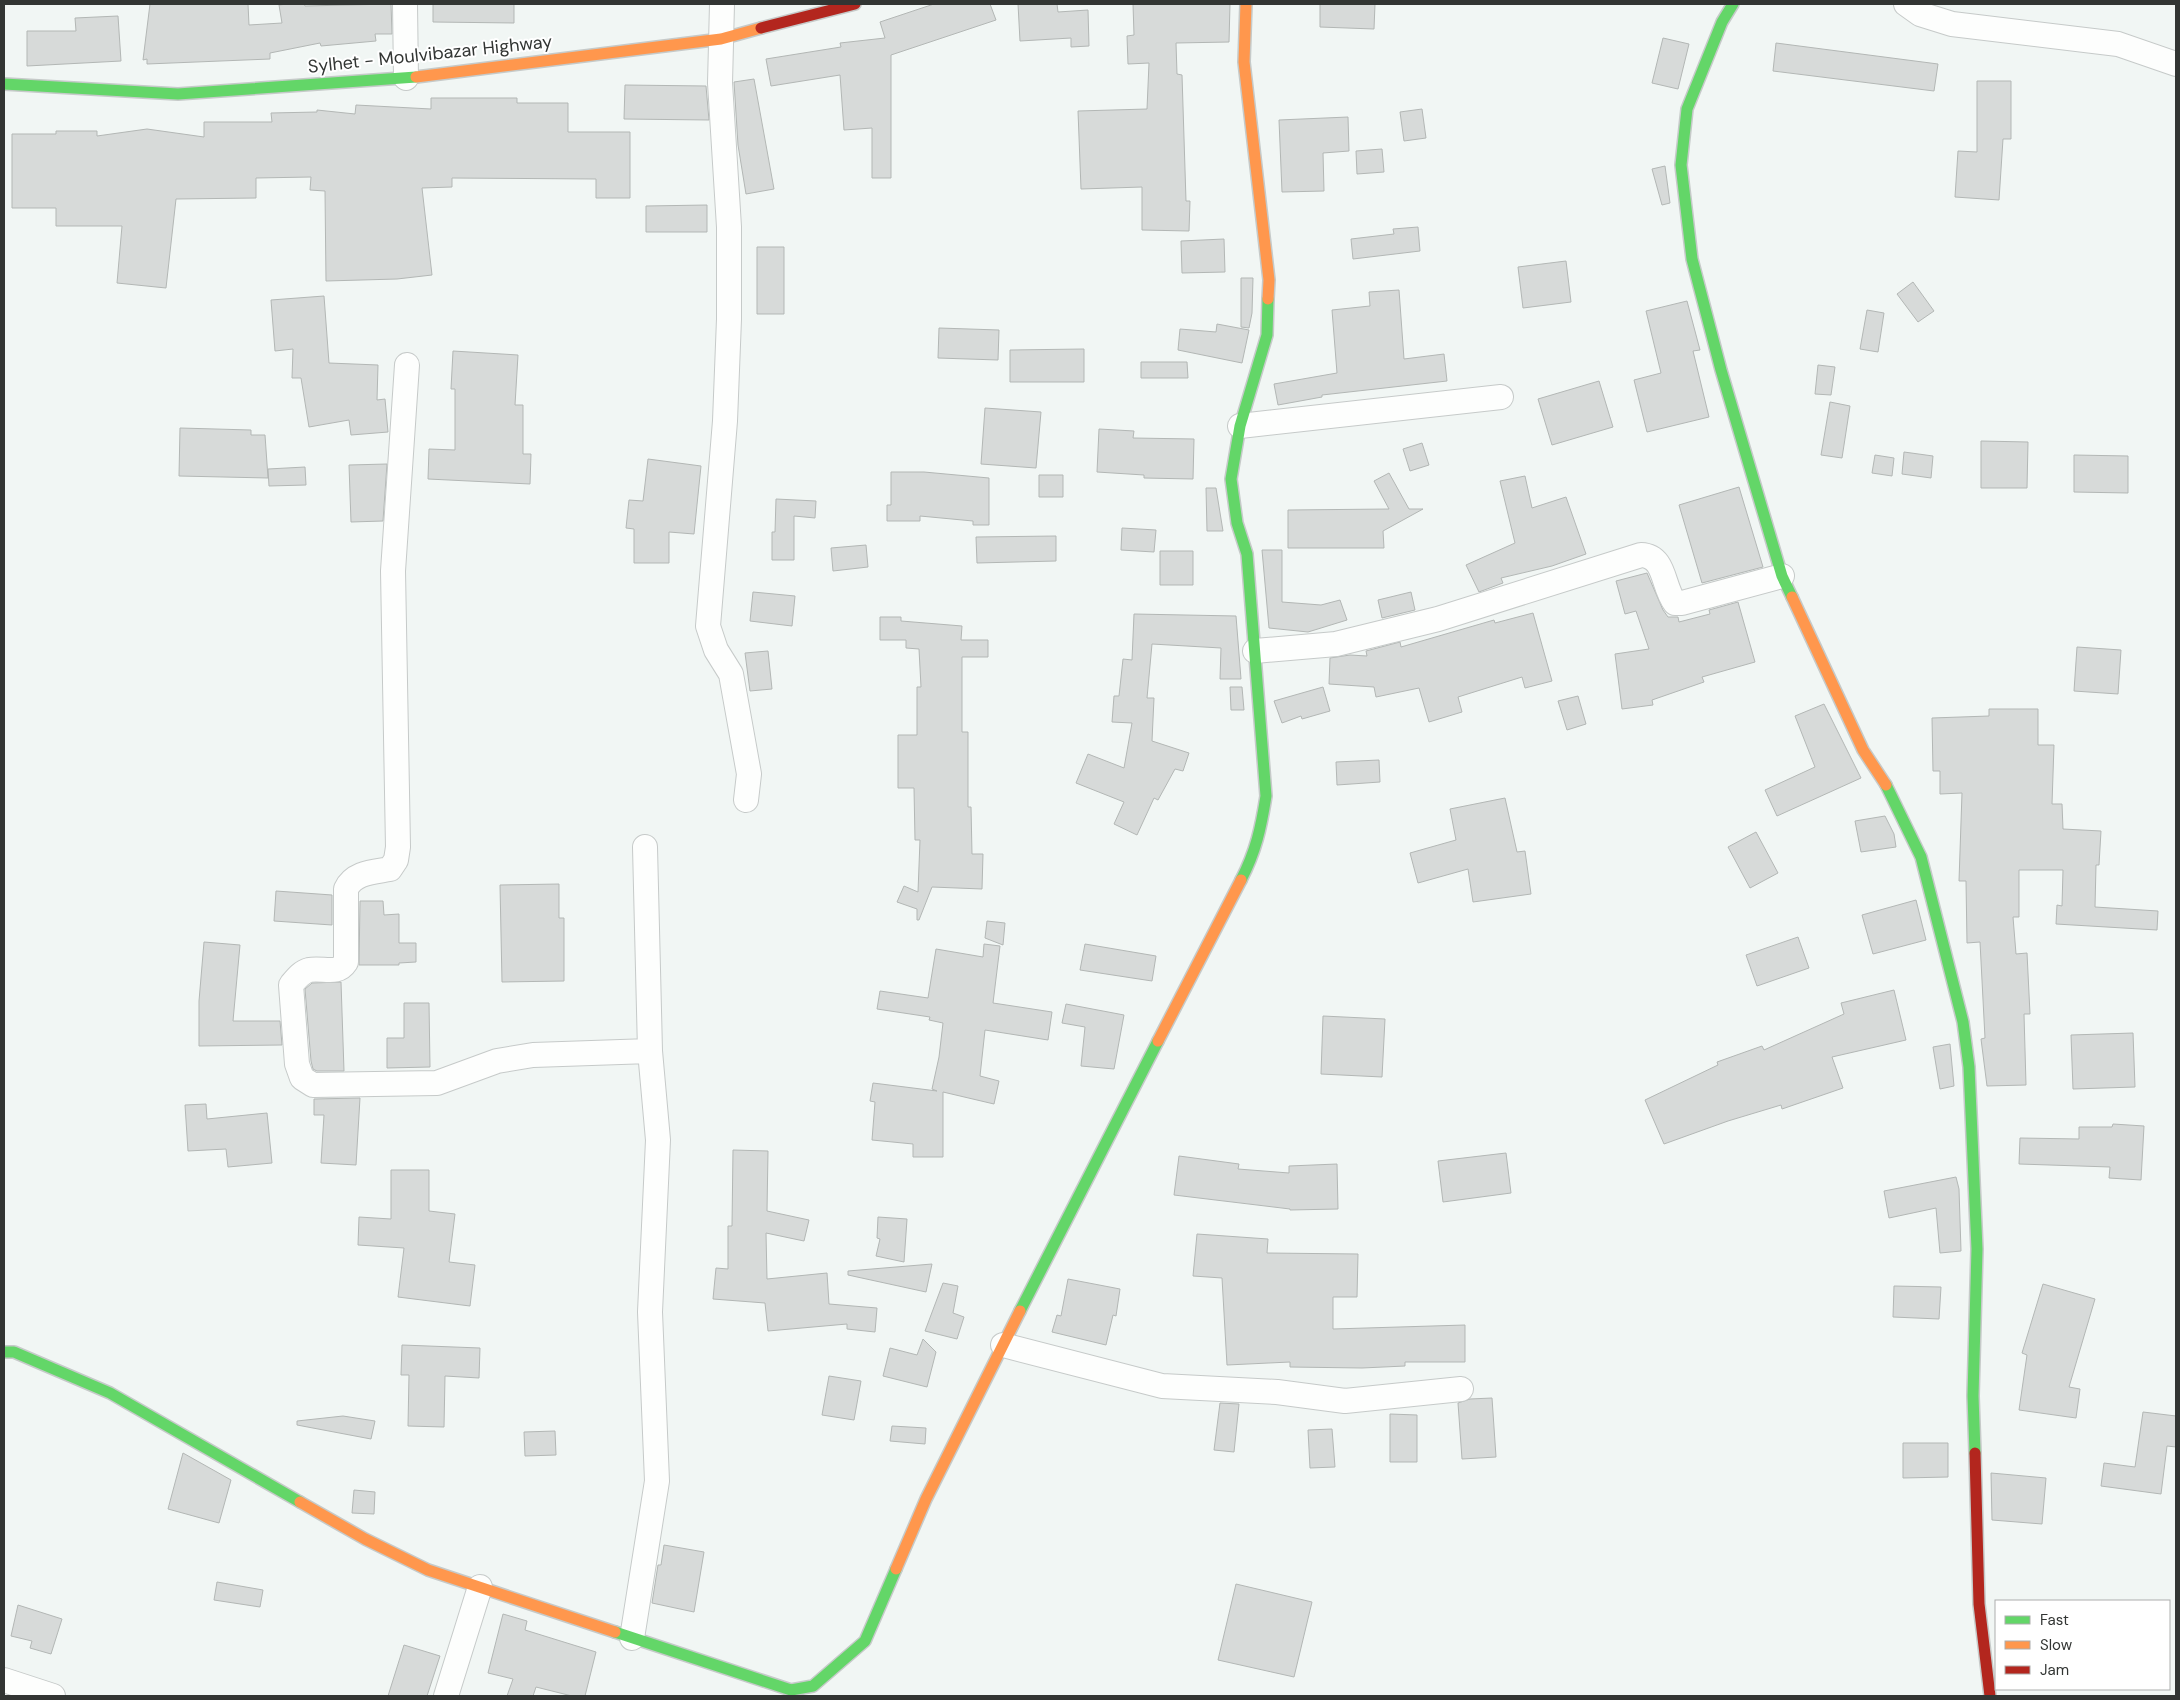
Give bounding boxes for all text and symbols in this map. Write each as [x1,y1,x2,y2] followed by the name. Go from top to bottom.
[307,29,553,79] street label: Sylhet - Moulvibazar Highway
[1995,1600,2170,1690] legend
[2040,1610,2069,1630] text: Fast
[2040,1635,2073,1655] text: Slow
[2040,1660,2069,1680] text: Jam

